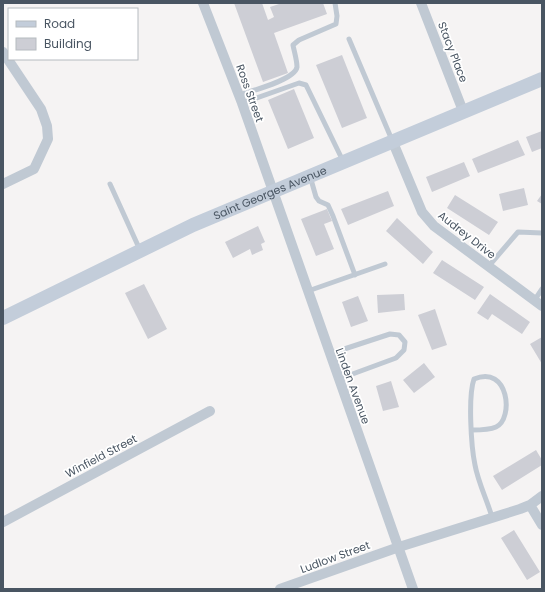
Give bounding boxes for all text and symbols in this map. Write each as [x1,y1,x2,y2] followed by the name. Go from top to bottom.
[8,8,138,60] legend
[44,15,75,32] text: Road
[434,19,472,85] street label: Stacy Place
[44,35,92,52] text: Building
[232,62,268,124] street label: Ross Street
[211,162,329,224] street label: Saint Georges Avenue
[435,207,499,263] street label: Audrey Drive
[332,346,374,427] street label: Linden Avenue
[62,430,140,482] street label: Winfield Street
[298,537,372,577] street label: Ludlow Street

